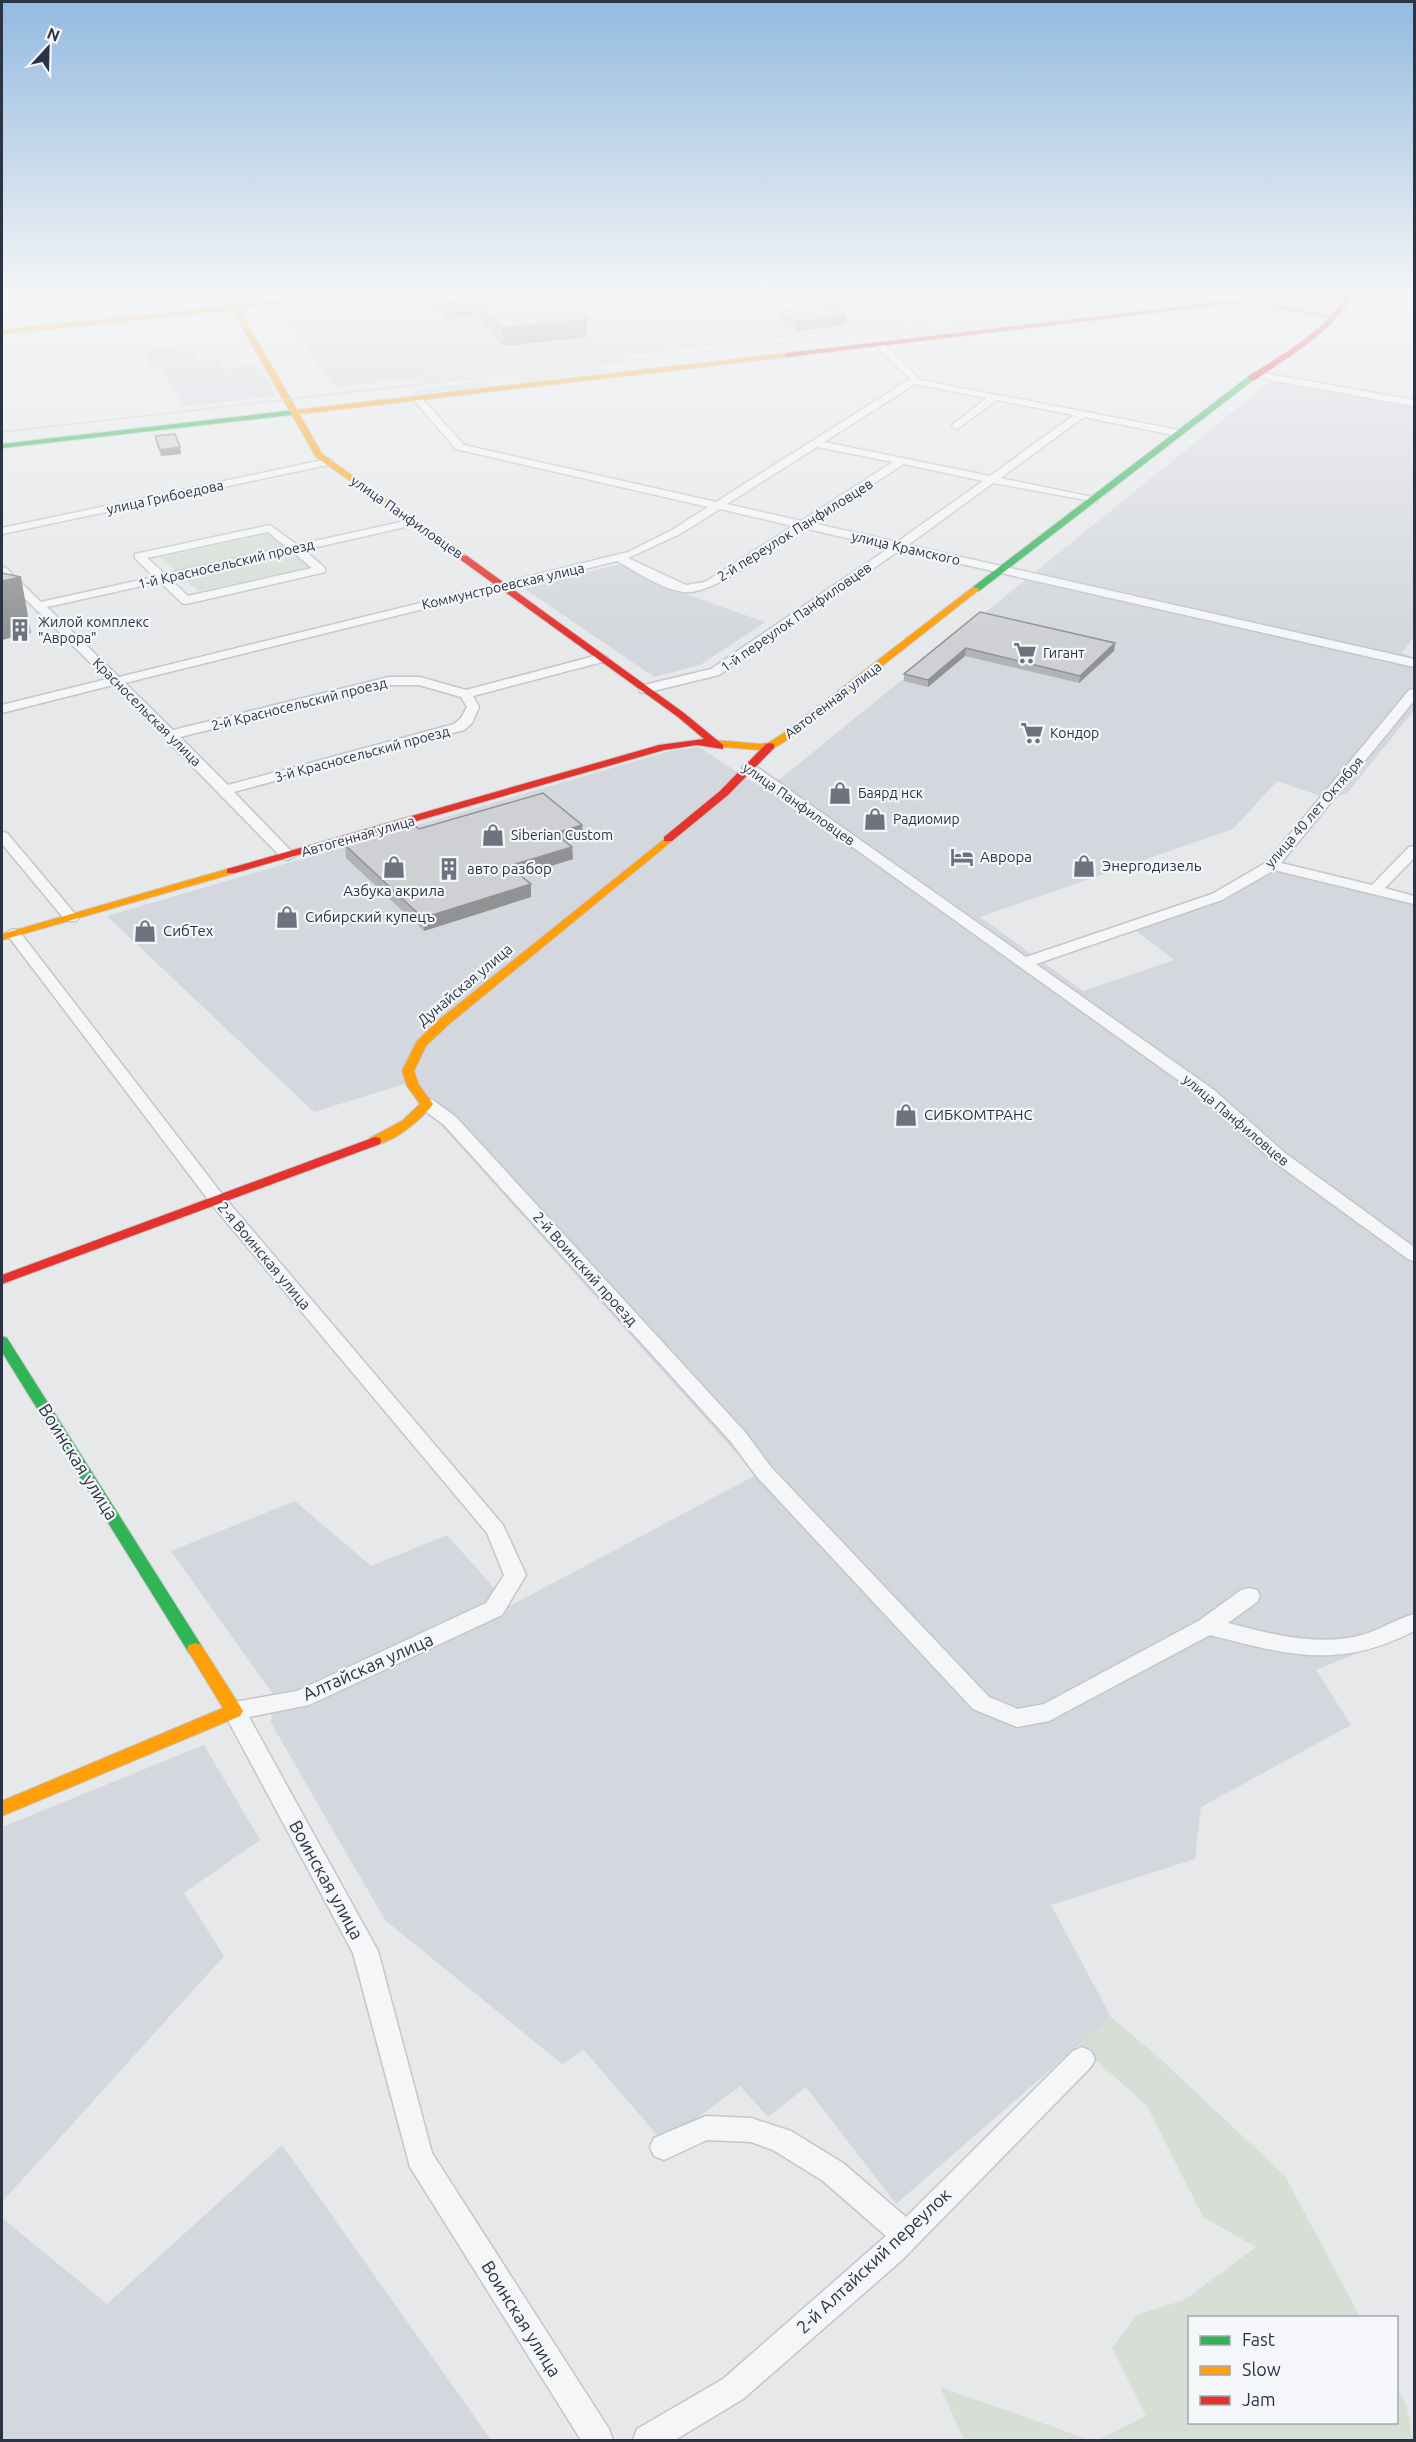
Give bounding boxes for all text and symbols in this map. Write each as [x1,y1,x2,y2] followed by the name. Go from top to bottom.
[18,18,78,78] north arrow
[45,24,63,45] text: N
[348,472,466,562] street label: улица Панфиловцев
[714,475,876,585] street label: 2-й переулок Панфиловцев
[105,477,225,517] street label: улица Грибоедова
[850,528,962,568] street label: улица Крамского
[136,536,316,592] street label: 1-й Красносельский проезд
[420,559,586,613] street label: Коммунстроевская улица
[718,559,874,675] street label: 1-й переулок Панфиловцев
[38,614,149,646] place label: Жилой комплекс "Аврора"
[7,617,33,643] building icon: Жилой комплекс "Аврора"
[1012,640,1038,666] supermarket icon: Гигант
[1043,645,1084,661] place label: Гигант
[90,655,204,769] street label: Красносельская улица
[781,658,885,742] street label: Автогенная улица
[210,674,388,734] street label: 2-й Красносельский проезд
[1019,720,1045,746] supermarket icon: Кондор
[273,723,451,785] street label: 3-й Красносельский проезд
[1050,725,1099,741] place label: Кондор
[1262,753,1366,871] street label: улица 40 лет Октября
[740,759,858,849] street label: улица Панфиловцев
[827,780,853,806] shop icon: Баярд нск
[858,785,923,801] place label: Баярд нск
[862,806,888,832] shop icon: Радиомир
[893,811,960,827] place label: Радиомир
[299,812,417,860] street label: Автогенная улица
[480,822,506,848] shop icon: Siberian Custom
[511,827,613,843] place label: Siberian Custom
[949,844,975,870] hotel icon: Аврора
[980,848,1032,865] place label: Аврора
[1071,853,1097,879] shop icon: Энергодизель
[381,854,407,880] shop icon: Азбука акрила
[436,856,462,882] building icon: авто разбор
[1102,857,1202,874] place label: Энергодизель
[467,860,552,877] place label: авто разбор
[343,882,445,899] place label: Азбука акрила
[274,904,300,930] shop icon: Сибирский купецъ
[305,908,435,925] place label: Сибирский купецъ
[132,918,158,944] shop icon: СибТех
[163,922,214,939] place label: СибТех
[414,940,516,1029] street label: Дунайская улица
[1180,1071,1292,1169] street label: улица Панфиловцев
[893,1102,919,1128] shop icon: СИБКОМТРАНС
[924,1106,1033,1123] place label: СИБКОМТРАНС
[214,1198,314,1313] street label: 2-я Воинская улица
[530,1208,641,1329] street label: 2-й Воинский проезд
[35,1400,123,1523] street label: Воинская улица
[299,1628,436,1704] street label: Алтайская улица
[286,1816,368,1943] street label: Воинская улица
[792,2184,954,2337] street label: 2-й Алтайский переулок
[478,2257,566,2380] street label: Воинская улица
[1188,2316,1398,2424] legend
[1242,2329,1275,2349] text: Fast
[1242,2359,1281,2379] text: Slow
[1242,2389,1276,2409] text: Jam

